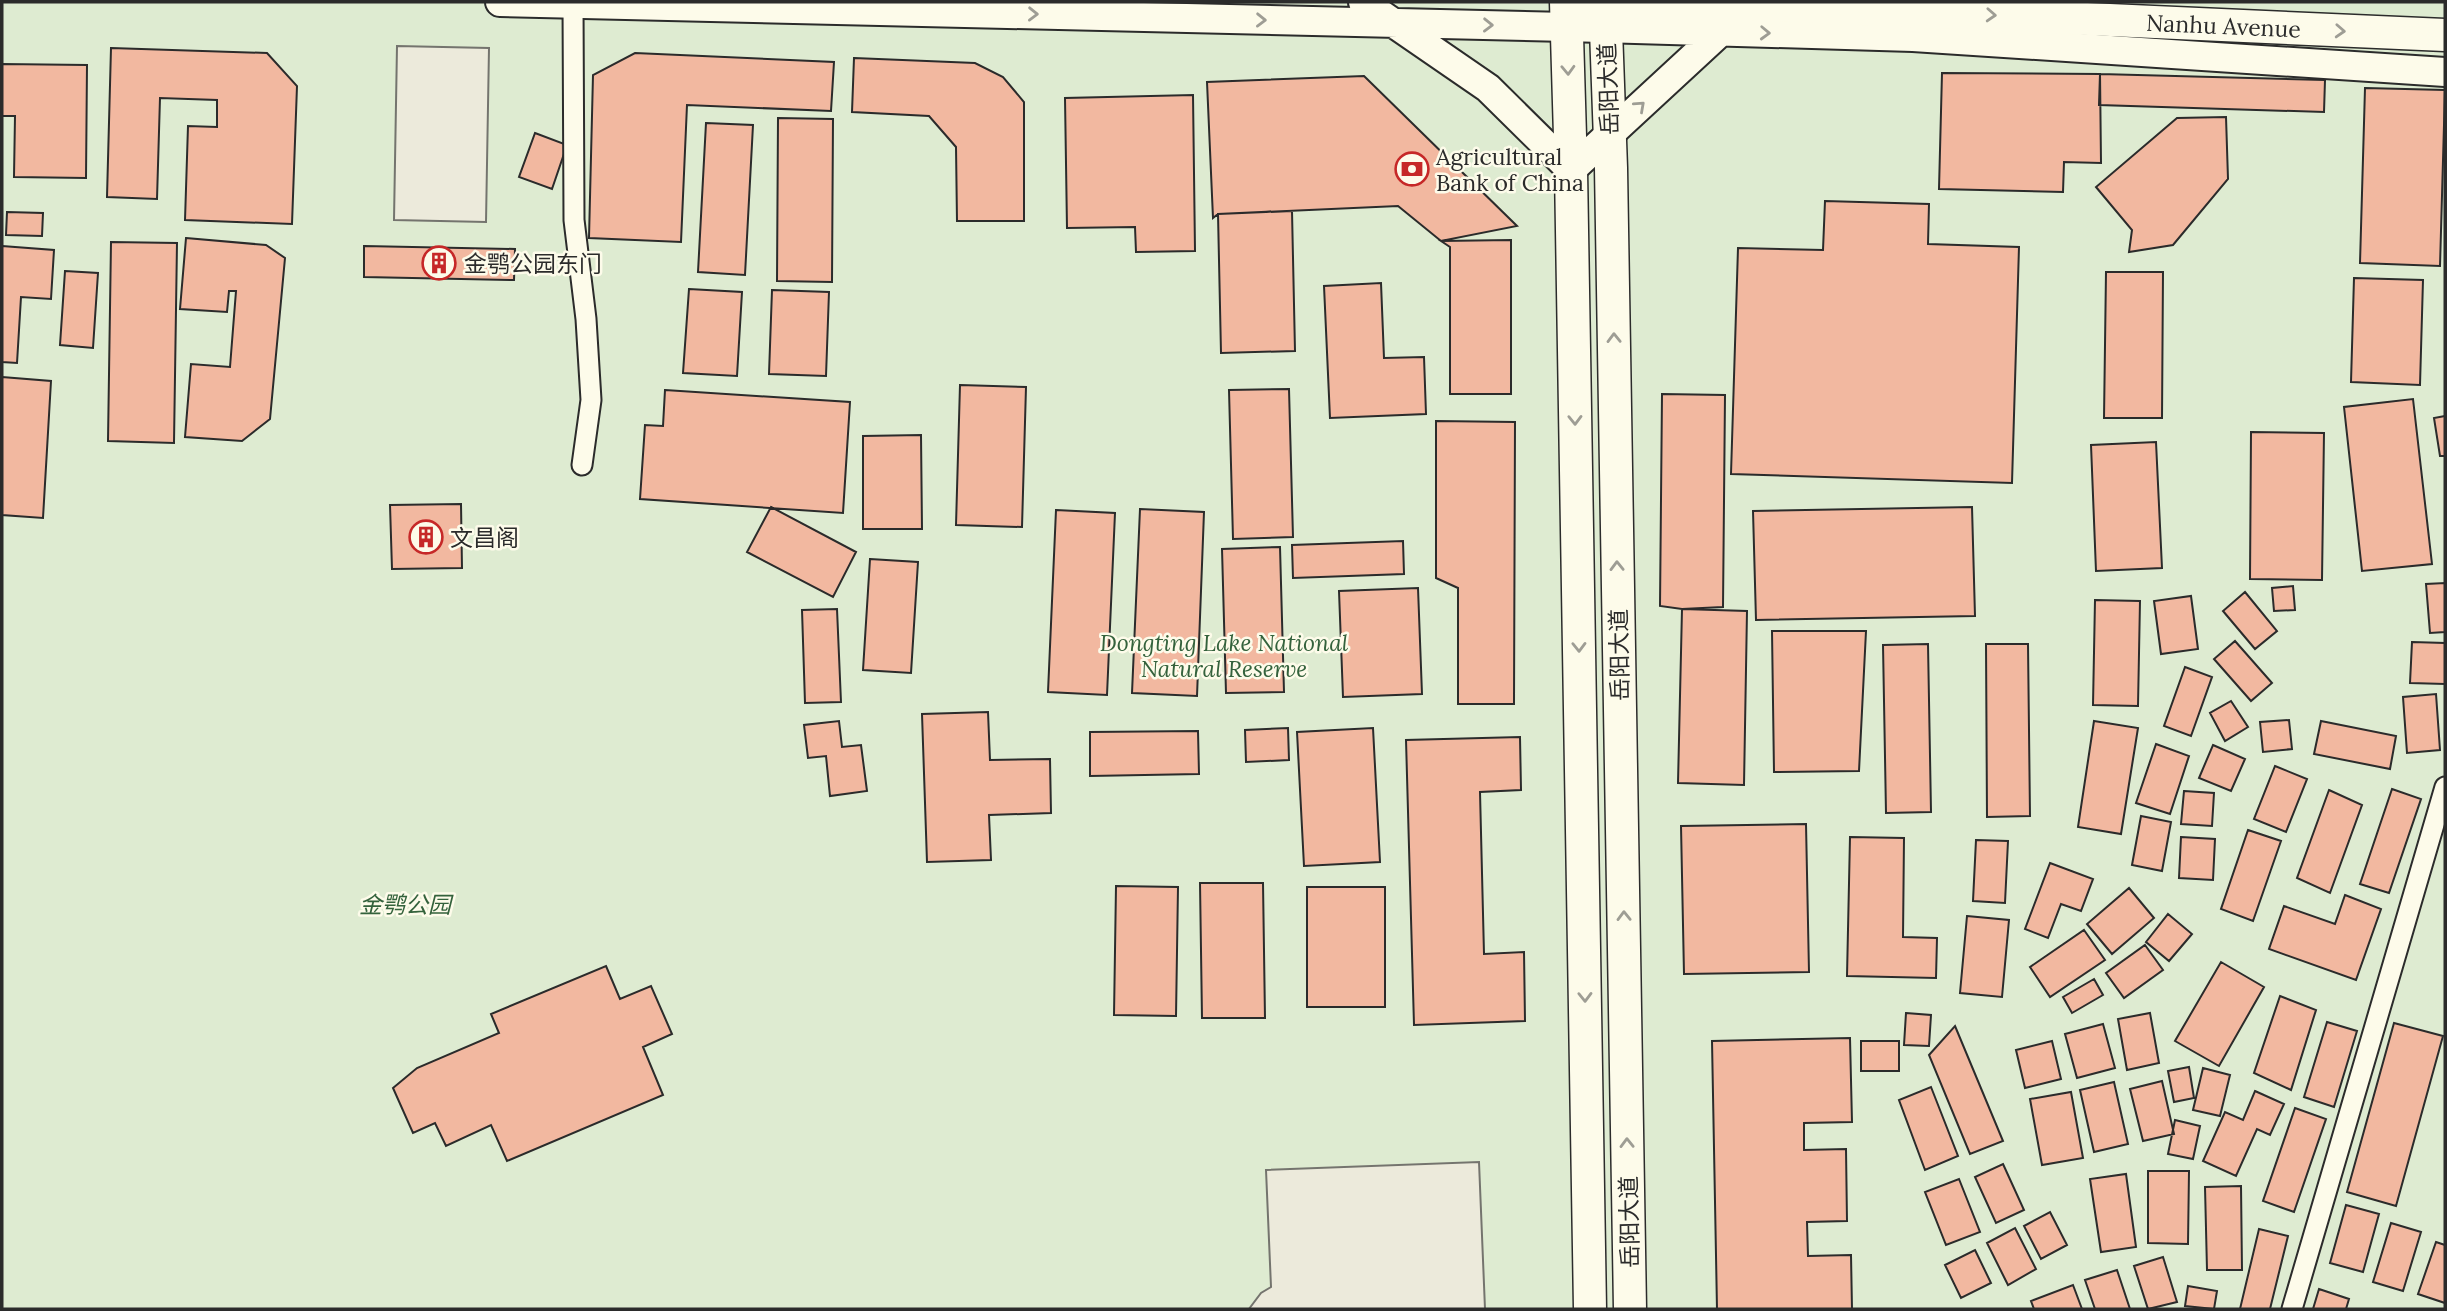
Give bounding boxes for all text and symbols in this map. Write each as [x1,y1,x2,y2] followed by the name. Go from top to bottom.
[1028,7,1039,22] one-way arrow
[1986,7,1997,22] one-way arrow
[2145,7,2302,43] street label: Nanhu Avenue
[1255,12,1266,27] one-way arrow
[1483,17,1494,33] one-way arrow
[2335,23,2346,38] one-way arrow
[1759,25,1770,40] one-way arrow
[1592,43,1624,135] street label: 岳阳大道
[1560,65,1575,76] one-way arrow
[1632,102,1645,114] one-way arrow
[1435,142,1584,197] place label: Agricultural Bank of China
[1393,150,1431,188] bank icon: Agricultural Bank of China
[420,244,458,282] building icon: 金鹗公园东门
[464,249,602,278] place label: 金鹗公园东门
[1606,332,1621,343] one-way arrow
[1567,415,1583,426] one-way arrow
[407,518,445,556] building icon: 文昌阁
[450,523,519,552] place label: 文昌阁
[1610,560,1625,571] one-way arrow
[1604,609,1634,701] street label: 岳阳大道
[1100,628,1349,683] park label: Dongting Lake National Natural Reserve
[1571,643,1587,653] one-way arrow
[359,890,454,919] park label: 金鹗公园
[1616,910,1631,921] one-way arrow
[1577,993,1593,1003] one-way arrow
[1620,1137,1635,1148] one-way arrow
[1614,1176,1644,1268] street label: 岳阳大道

